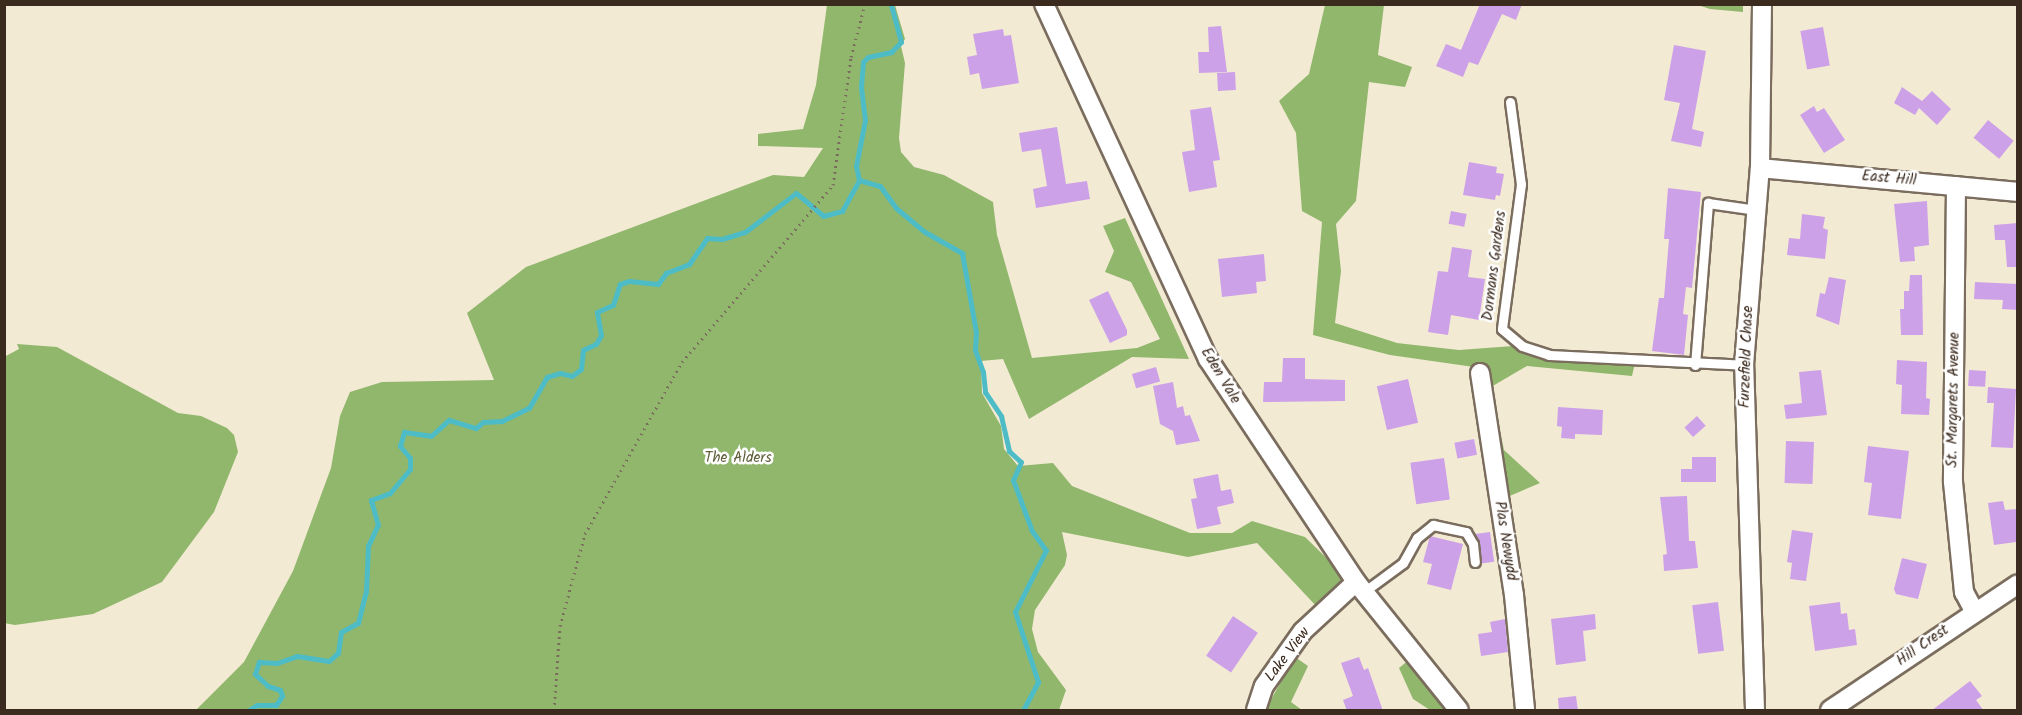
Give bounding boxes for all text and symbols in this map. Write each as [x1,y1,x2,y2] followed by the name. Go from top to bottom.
[1861,168,1917,190] street label: East Hill
[1479,210,1511,322] street label: Dormans Gardens
[1736,306,1758,408] street label: Furzefield Chase
[1944,332,1964,468] street label: St. Margarets Avenue
[1196,345,1244,407] street label: Eden Vale
[704,450,772,468] park label: The Alders
[1490,500,1520,582] street label: Plas Newydd
[1893,621,1953,671] street label: Hill Crest
[1262,624,1314,686] street label: Lake View

